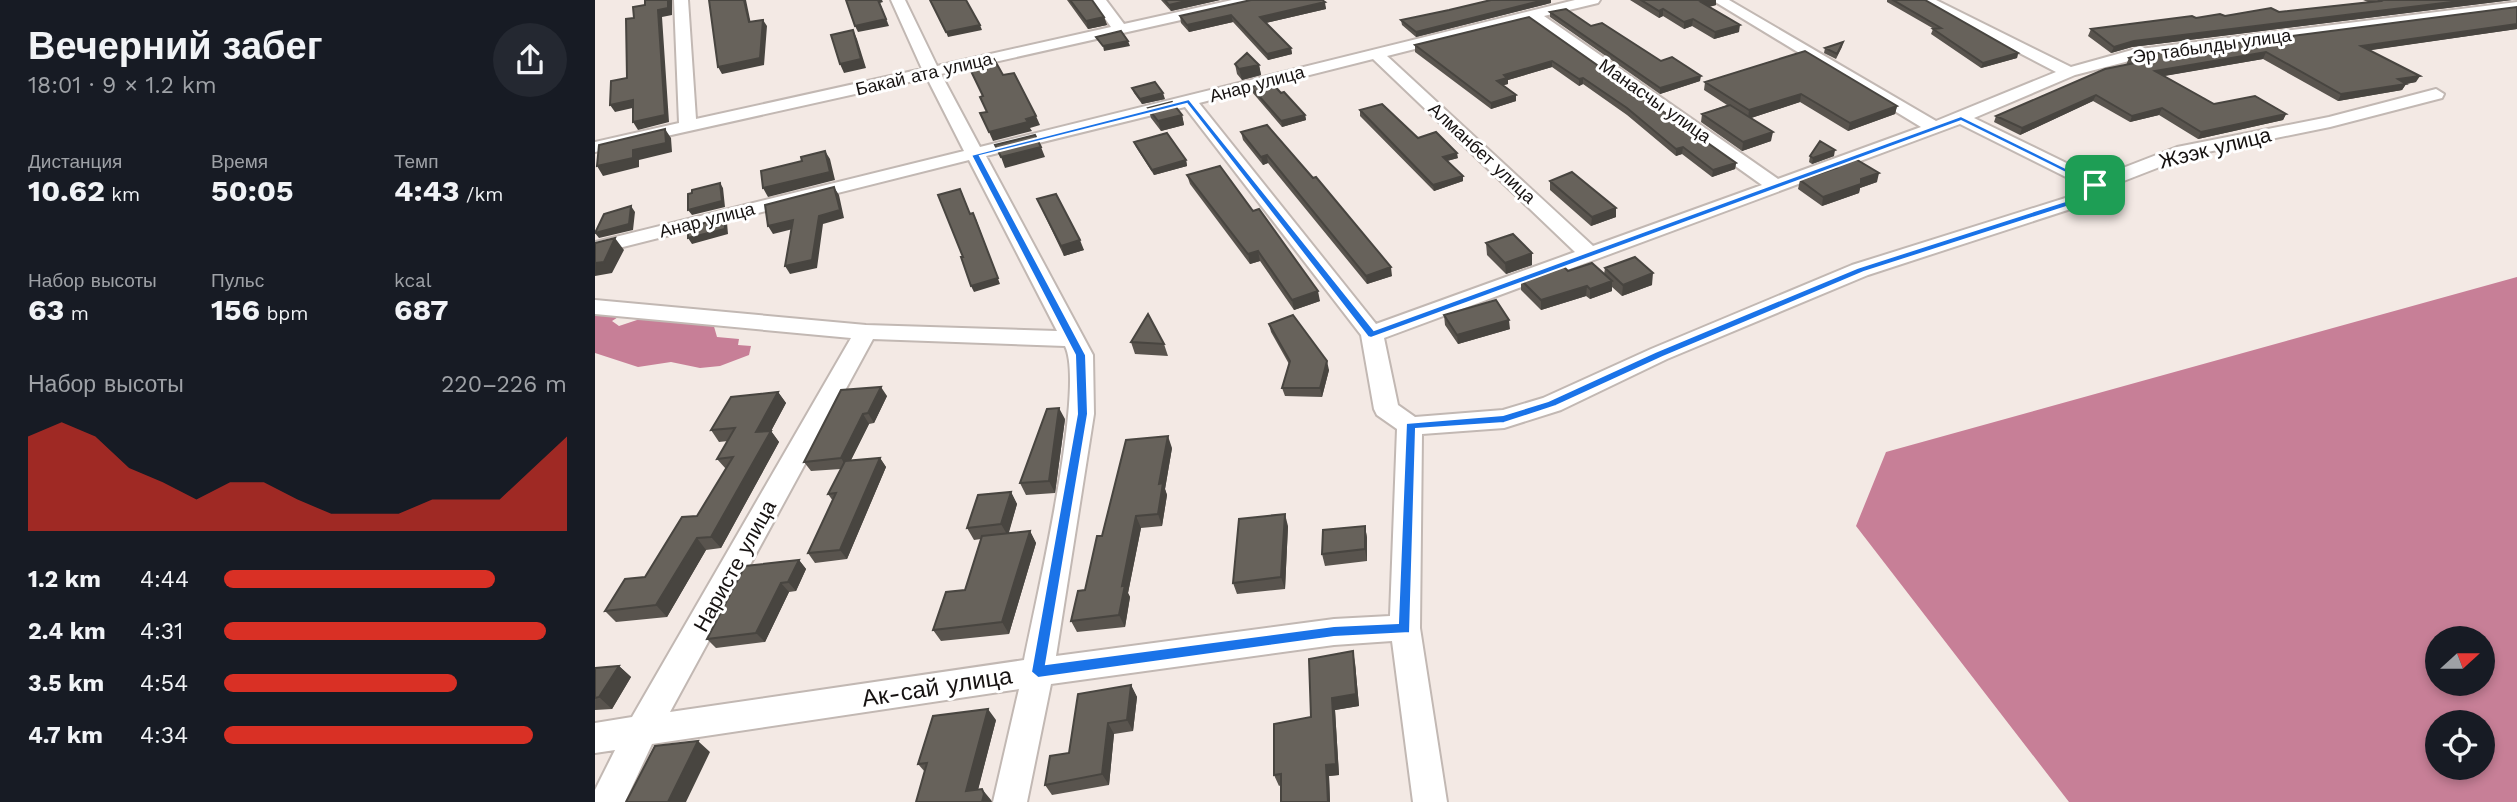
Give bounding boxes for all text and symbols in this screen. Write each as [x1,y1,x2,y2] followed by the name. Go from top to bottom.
[493,23,567,97] button: share
[28,24,323,68] text: Вечерний забег
[2131,24,2294,67] street label: Эр табылды улица
[854,47,995,99] street label: Бакай ата улица
[1595,54,1716,148] street label: Манасчы улица
[1207,60,1308,106] street label: Анар улица
[28,72,217,99] text: 18:01 · 9 × 1.2 km
[1425,98,1541,208] street label: Алманбет улица
[2156,121,2274,174] street label: Жээк улица
[28,150,122,173] text: Дистанция
[211,150,268,173] text: Время
[394,150,438,173] text: Темп
[2065,155,2125,215] pin
[2076,166,2114,204] icon: arrive
[28,173,105,208] text: 10.62
[211,173,294,208] text: 50:05
[394,173,460,208] text: 4:43
[105,183,140,206] text: km
[460,183,503,206] text: /km
[657,197,758,242] street label: Анар улица
[28,269,157,292] text: Набор высоты
[211,269,264,292] text: Пульс
[394,269,432,292] text: kcal
[28,292,64,327] text: 63
[211,292,260,327] text: 156
[394,292,449,327] text: 687
[64,302,89,325] text: m
[260,302,308,325] text: bpm
[28,371,184,398] text: Набор высоты
[441,371,567,398] text: 220–226 m
[688,495,781,636] street label: Наристе улица
[28,566,101,593] text: 1.2 km
[140,566,189,593] text: 4:44
[28,618,106,645] text: 2.4 km
[140,618,183,645] text: 4:31
[2425,626,2495,696] north arrow
[2425,626,2495,780] map controls
[860,661,1015,713] street label: Ак-сай улица
[28,670,104,697] text: 3.5 km
[140,670,188,697] text: 4:54
[2425,710,2495,780] button: locate
[28,722,103,749] text: 4.7 km
[140,722,188,749] text: 4:34

